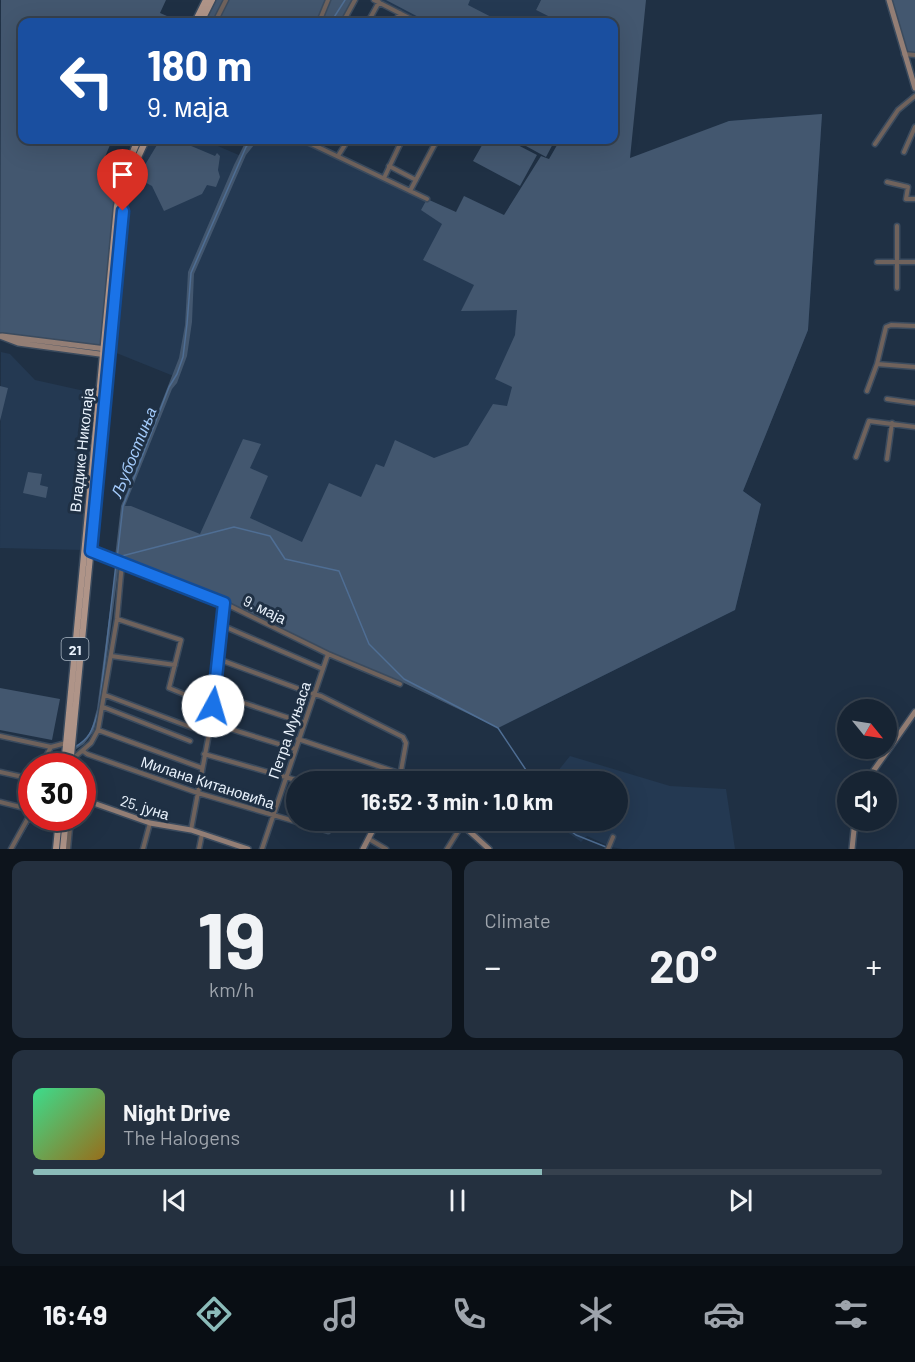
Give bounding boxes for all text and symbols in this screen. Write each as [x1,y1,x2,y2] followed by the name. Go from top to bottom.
[147,39,252,89] text: 180 m
[48,42,126,120] icon: left
[147,90,229,122] text: 9. маја
[97,149,148,211] pin
[106,158,139,191] icon: arrive
[66,386,97,513] street label: Владике Николаја
[106,404,160,501] water label: Љубостиња
[241,591,290,627] street label: 9. маја
[62,638,88,660] road number: 21
[181,674,245,738] position arrow
[264,678,314,781] street label: Петра Муњаса
[837,699,897,759] north arrow
[837,699,897,831] map controls
[139,752,278,812] street label: Милана Китановића
[18,753,96,831] speed limit sign: 30
[837,771,897,831] button: sound
[361,788,553,814] text: 16:52 · 3 min · 1.0 km
[118,791,172,823] street label: 25. јуна
[197,891,266,985] text: 19
[485,908,551,932] text: Climate
[649,938,717,992] text: 20°
[485,946,501,986] text: −
[866,946,882,986] text: +
[209,977,254,1001] text: km/h
[123,1099,231,1125] text: Night Drive
[123,1125,240,1149] text: The Halogens
[158,1184,191,1217] icon: previous
[441,1184,474,1217] icon: pause
[724,1184,757,1217] icon: next
[193,1293,235,1335] icon: directions
[320,1293,362,1335] icon: music
[448,1293,490,1335] icon: phone
[575,1293,617,1335] icon: climate
[703,1293,745,1335] icon: car
[830,1293,872,1335] icon: filters
[43,1298,107,1330] text: 16:49

